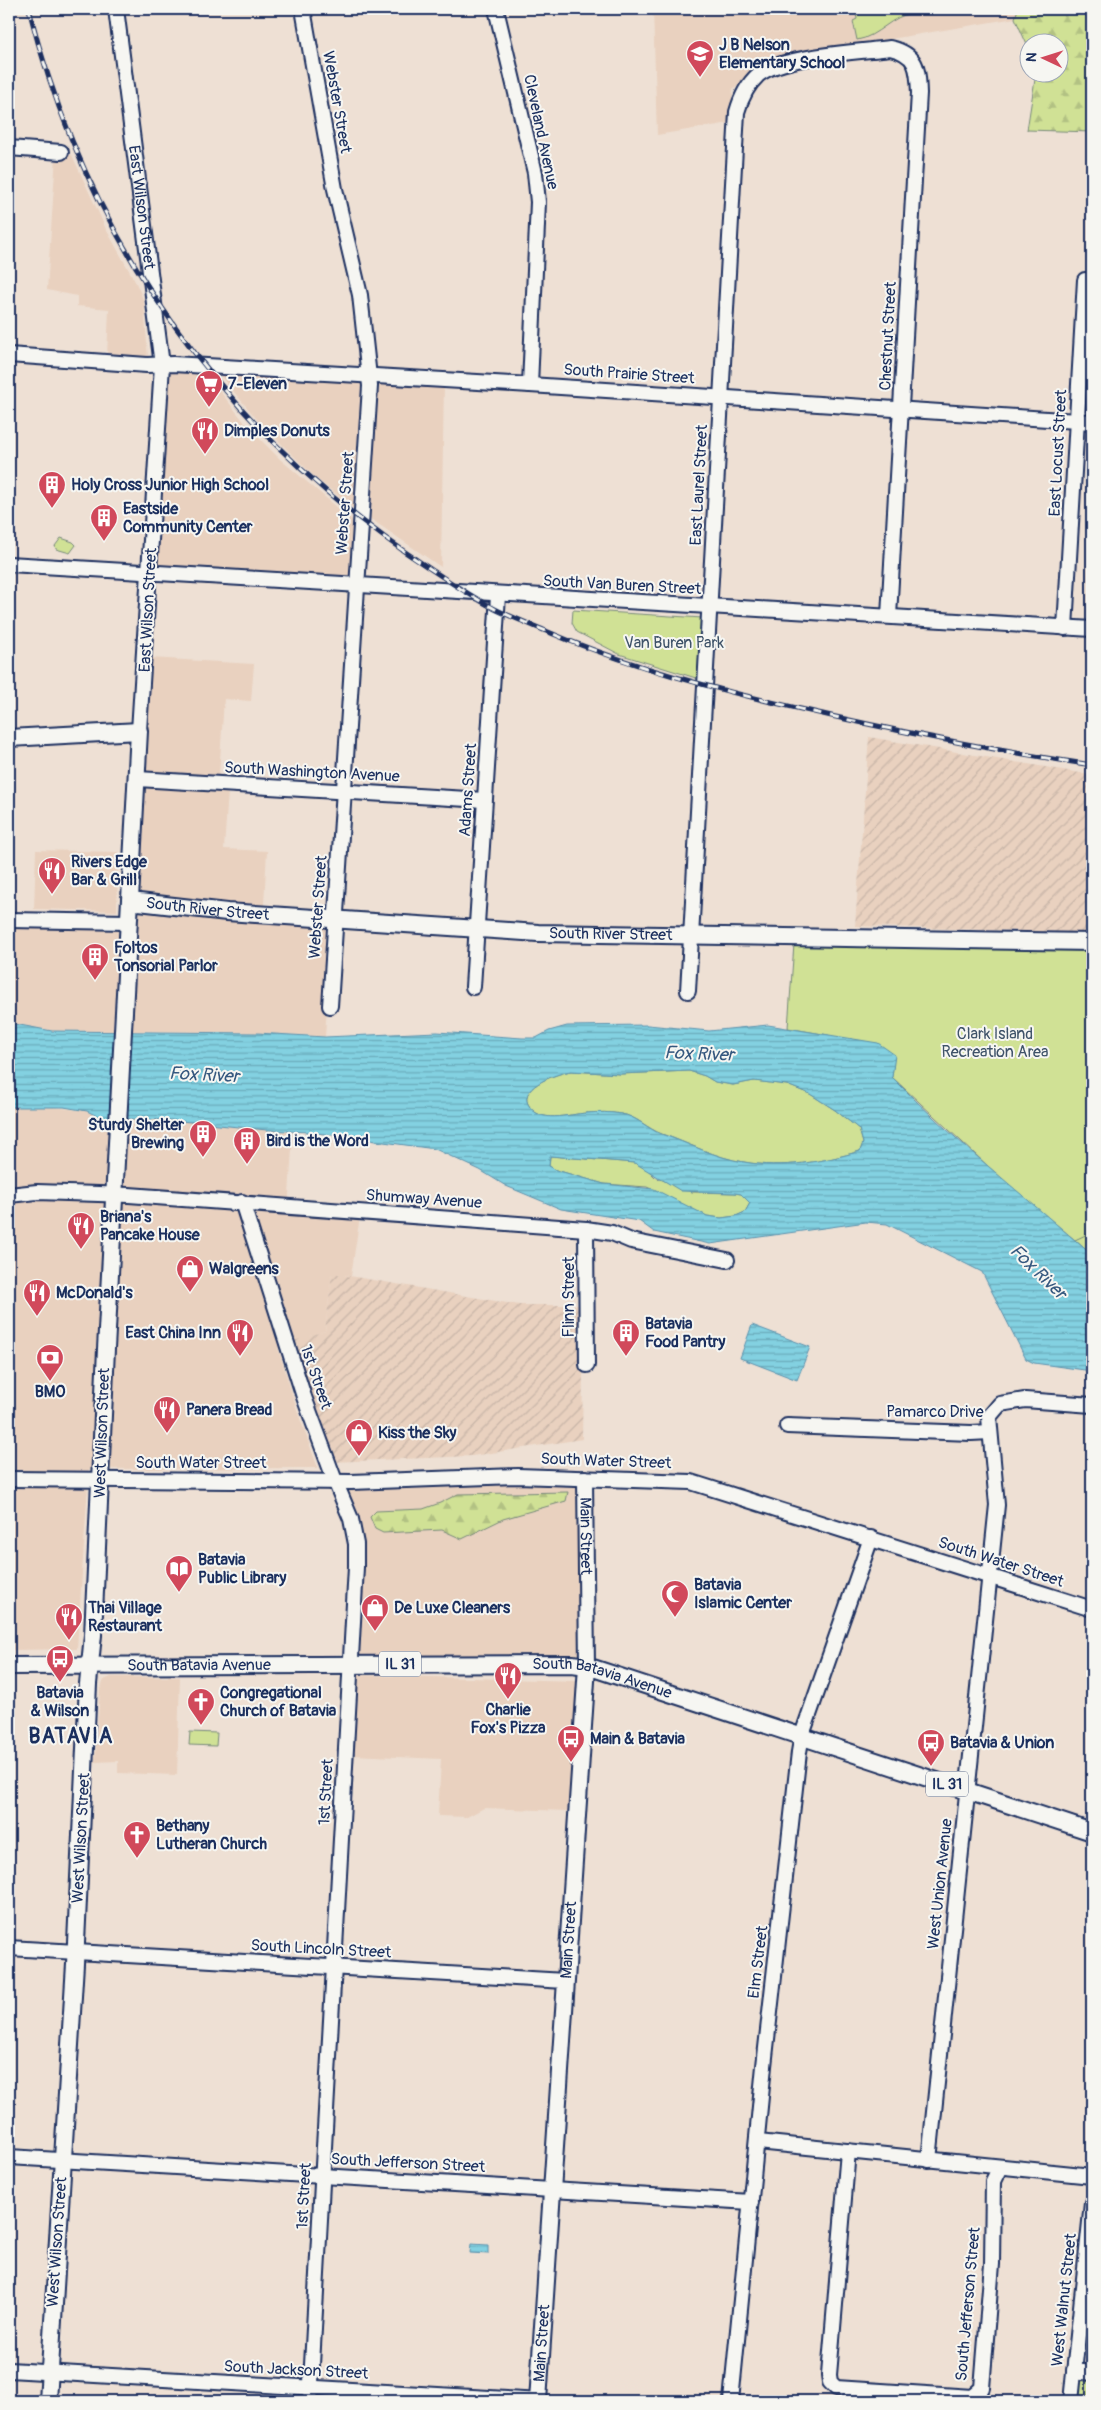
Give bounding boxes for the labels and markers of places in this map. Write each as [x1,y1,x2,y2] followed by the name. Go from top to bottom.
[719,35,846,73] place label: J B Nelson Elementary School
[685,39,715,78] school or university icon: J B Nelson Elementary School
[194,369,224,408] supermarket icon: 7-Eleven
[228,374,287,394] place label: 7-Eleven
[190,416,220,455] restaurant icon: Dimples Donuts
[224,421,331,441] place label: Dimples Donuts
[37,470,67,509] building icon: Holy Cross Junior High School
[71,475,269,495] place label: Holy Cross Junior High School
[123,499,253,537] place label: Eastside Community Center
[89,503,119,542] building icon: Eastside Community Center
[71,852,148,890] place label: Rivers Edge Bar & Grill
[37,856,67,895] restaurant icon: Rivers Edge Bar & Grill
[113,938,218,976] place label: Foltos Tonsorial Parlor
[80,942,110,981] building icon: Foltos Tonsorial Parlor
[88,1115,184,1153] place label: Sturdy Shelter Brewing
[188,1119,218,1158] building icon: Sturdy Shelter Brewing
[232,1126,262,1165] building icon: Bird is the Word
[266,1131,369,1151] place label: Bird is the Word
[100,1207,201,1245] place label: Briana's Pancake House
[66,1211,96,1250] restaurant icon: Briana's Pancake House
[175,1254,205,1293] shop icon: Walgreens
[209,1259,280,1279] place label: Walgreens
[22,1278,52,1317] restaurant icon: McDonald's
[56,1283,133,1303] place label: McDonald's
[645,1314,726,1352] place label: Batavia Food Pantry
[225,1318,255,1357] restaurant icon: East China Inn
[611,1318,641,1357] building icon: Batavia Food Pantry
[125,1323,221,1343] place label: East China Inn
[35,1343,65,1382] bank icon: BMO
[35,1382,65,1402] place label: BMO
[152,1395,182,1434] restaurant icon: Panera Bread
[186,1400,272,1420] place label: Panera Bread
[344,1418,374,1457] shop icon: Kiss the Sky
[378,1423,457,1443] place label: Kiss the Sky
[198,1550,287,1588] place label: Batavia Public Library
[164,1554,194,1593] library icon: Batavia Public Library
[694,1575,792,1613] place label: Batavia Islamic Center
[660,1579,690,1618] mosque icon: Batavia Islamic Center
[360,1593,390,1632] shop icon: De Luxe Cleaners
[87,1598,163,1636] place label: Thai Village Restaurant
[394,1598,511,1618] place label: De Luxe Cleaners
[54,1602,84,1641] restaurant icon: Thai Village Restaurant
[45,1644,75,1683] bus stop icon: Batavia & Wilson
[493,1661,523,1700] restaurant icon: Charlie Fox's Pizza
[31,1683,89,1721] place label: Batavia & Wilson
[220,1683,337,1721] place label: Congregational Church of Batavia
[186,1687,216,1726] church icon: Congregational Church of Batavia
[471,1700,546,1738] place label: Charlie Fox's Pizza
[556,1724,586,1763] bus stop icon: Main & Batavia
[916,1728,946,1767] bus stop icon: Batavia & Union
[590,1729,686,1749] place label: Main & Batavia
[950,1733,1054,1753] place label: Batavia & Union
[156,1816,267,1854] place label: Bethany Lutheran Church
[122,1820,152,1859] church icon: Bethany Lutheran Church

